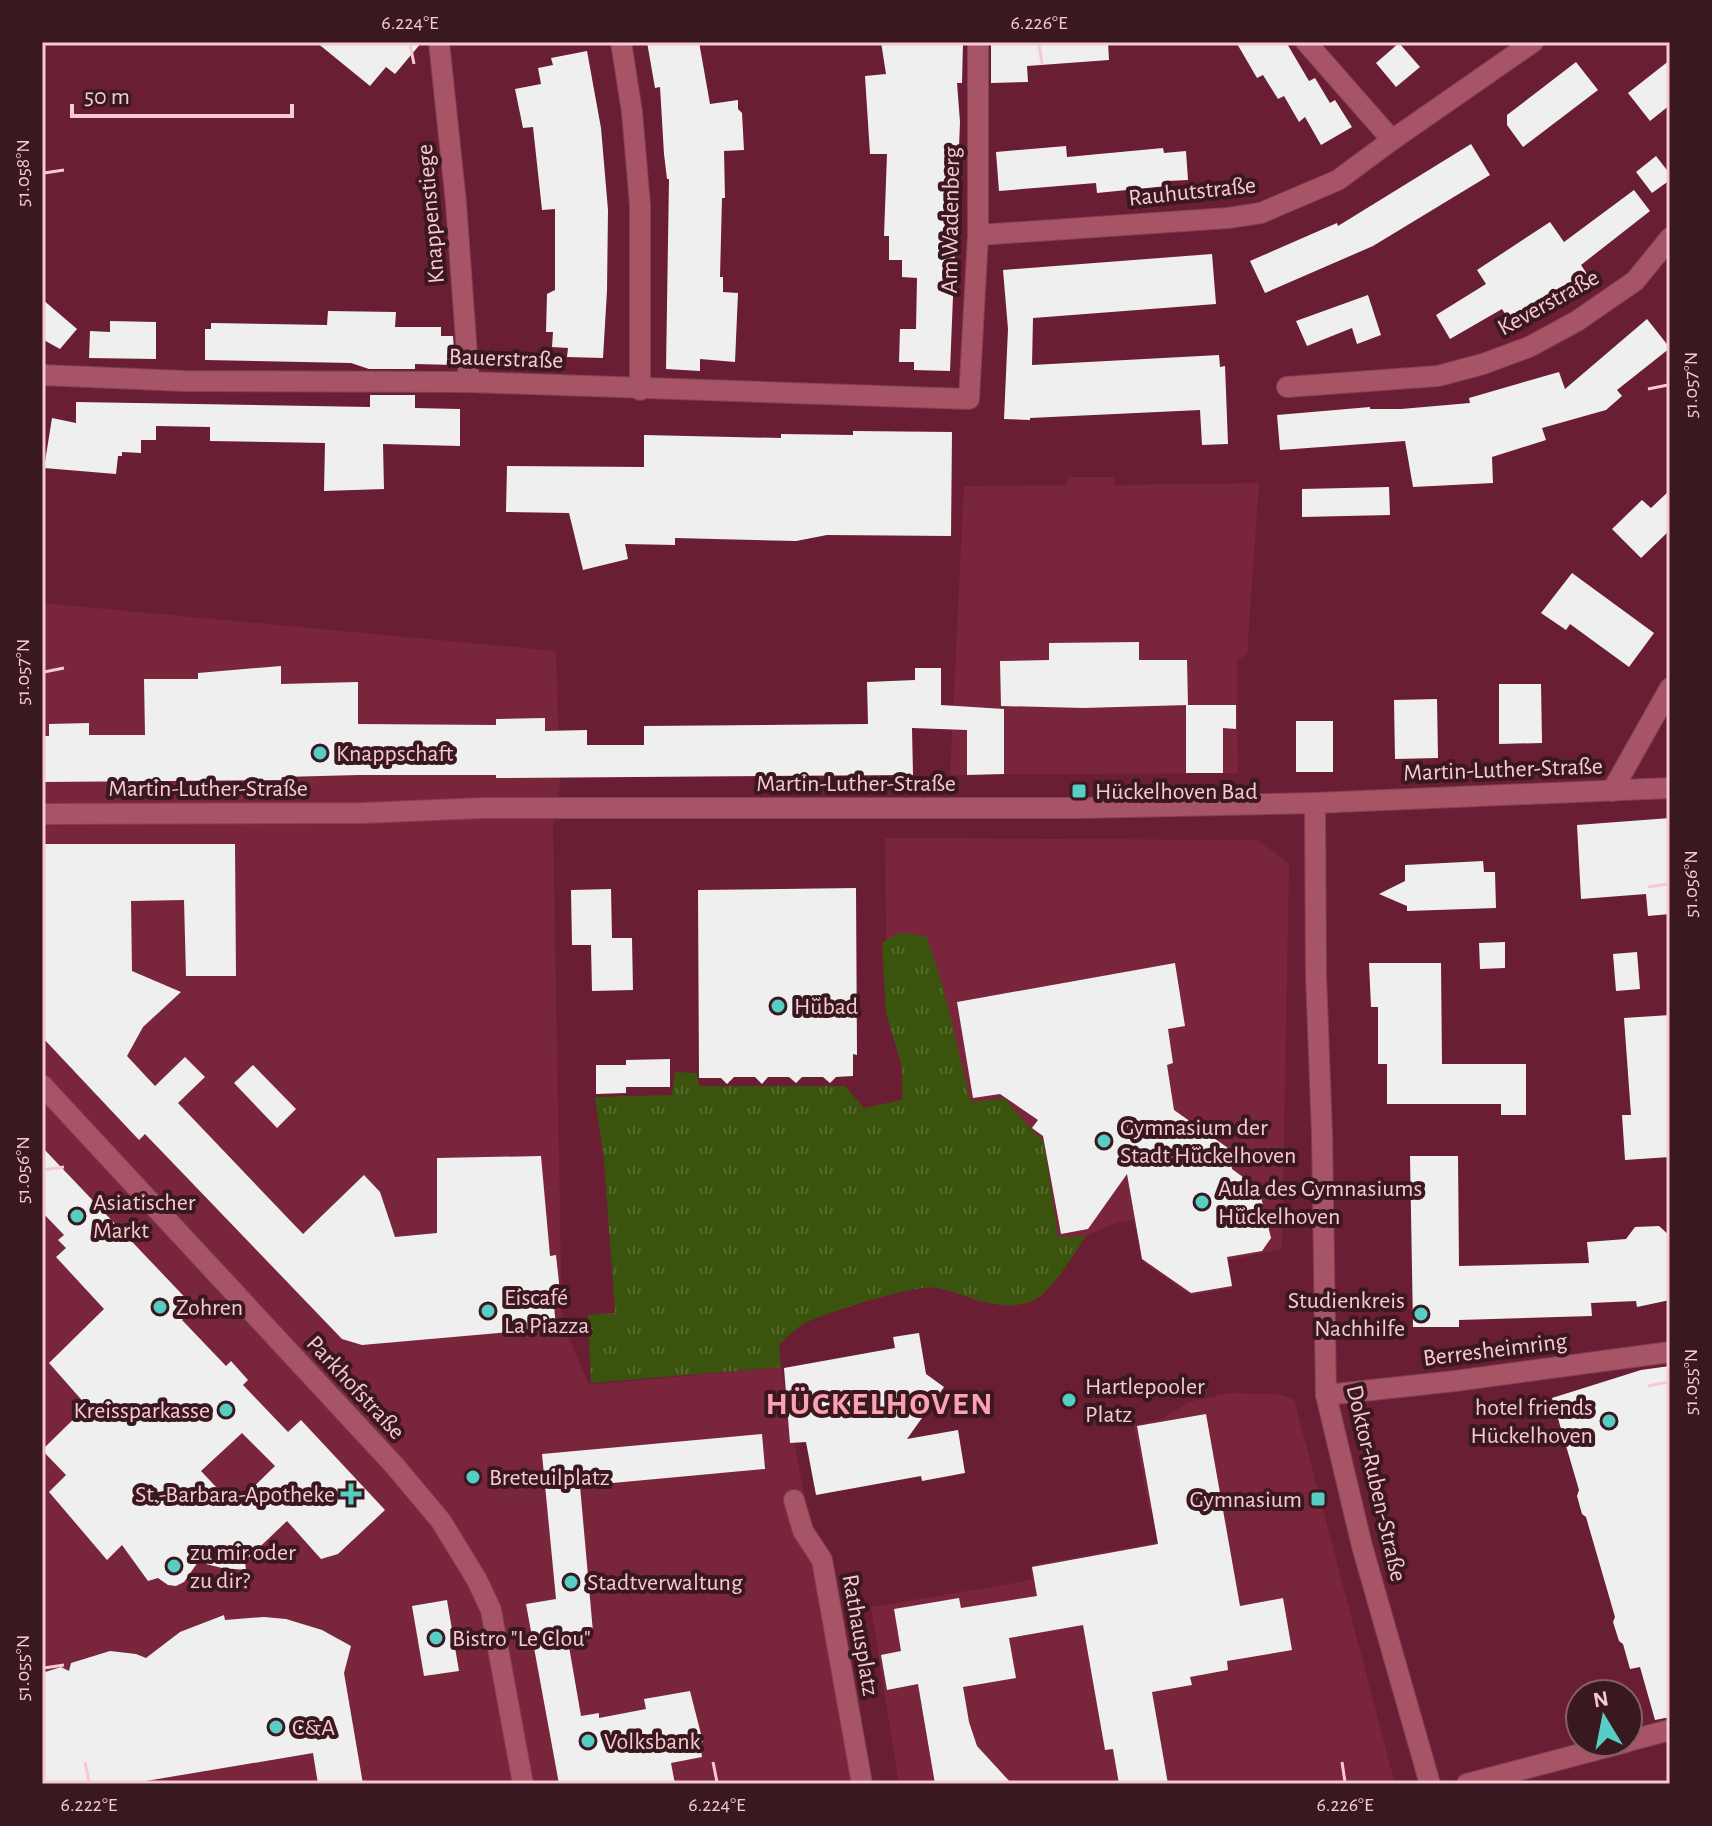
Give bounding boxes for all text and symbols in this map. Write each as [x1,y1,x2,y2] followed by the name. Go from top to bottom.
[381,13,439,33] text: 6.224°E
[1010,13,1068,33] text: 6.226°E
[72,68,292,118] scale bar
[84,85,130,109] text: 50 m
[13,139,33,207] text: 51.058°N
[413,143,449,285] street label: Knappenstiege
[938,146,964,294] street label: Am Wadenberg
[1127,173,1257,211] street label: Rauhutstraße
[1494,265,1603,340] street label: Keverstraße
[448,345,564,373] street label: Bauerstraße
[1681,352,1701,418] text: 51.057°N
[13,639,33,705] text: 51.057°N
[336,742,454,766] place label: Knappschaft
[311,744,329,762] marker: Knappschaft
[1403,755,1603,785] street label: Martin-Luther-Straße
[756,772,956,796] street label: Martin-Luther-Straße
[108,777,308,801] street label: Martin-Luther-Straße
[1095,780,1258,804] place label: Hückelhoven Bad
[1070,782,1088,800] marker: Hückelhoven Bad
[1681,850,1701,918] text: 51.056°N
[794,995,858,1019] place label: Hübad
[769,997,787,1015] marker: Hübad
[1120,1116,1296,1168] place label: Gymnasium der Stadt Hückelhoven
[1095,1132,1113,1150] marker: Gymnasium der Stadt Hückelhoven
[13,1136,33,1204] text: 51.056°N
[1218,1177,1422,1229] place label: Aula des Gymnasiums Hückelhoven
[93,1191,196,1243] place label: Asiatischer Markt
[1193,1193,1211,1211] marker: Aula des Gymnasiums Hückelhoven
[68,1207,86,1225] marker: Asiatischer Markt
[504,1286,589,1338] place label: Eiscafé La Piazza
[1288,1289,1405,1341] place label: Studienkreis Nachhilfe
[176,1296,243,1320] place label: Zohren
[151,1298,169,1316] marker: Zohren
[479,1302,497,1320] marker: Eiscafé La Piazza
[1412,1305,1430,1323] marker: Studienkreis Nachhilfe
[1422,1329,1569,1371] street label: Berresheimring
[301,1331,409,1444] street label: Parkhofstraße
[1681,1349,1701,1415] text: 51.055°N
[1085,1375,1205,1427] place label: Hartlepooler Platz
[1342,1383,1410,1584] street label: Doktor-Ruben-Straße
[765,1386,995,1420] district label: HÜCKELHOVEN
[1060,1391,1078,1409] marker: Hartlepooler Platz
[1471,1396,1593,1448] place label: hotel friends Hückelhoven
[74,1399,210,1423] place label: Kreissparkasse
[217,1401,235,1419] marker: Kreissparkasse
[1600,1412,1618,1430] marker: hotel friends Hückelhoven
[489,1466,610,1490] place label: Breteuilplatz
[464,1468,482,1486] marker: Breteuilplatz
[135,1483,335,1507] place label: St.-Barbara-Apotheke
[342,1485,360,1503] marker: St.-Barbara-Apotheke
[1190,1488,1302,1512] place label: Gymnasium
[1309,1490,1327,1508] marker: Gymnasium
[190,1541,296,1593] place label: zu mir oder zu dir?
[165,1557,183,1575] marker: zu mir oder zu dir?
[587,1571,743,1595] place label: Stadtverwaltung
[838,1572,883,1698] street label: Rathausplatz
[562,1573,580,1591] marker: Stadtverwaltung
[452,1627,591,1651] place label: Bistro "Le Clou"
[427,1629,445,1647] marker: Bistro "Le Clou"
[13,1635,33,1701] text: 51.055°N
[1564,1678,1644,1758] north arrow
[1591,1687,1610,1711] text: N
[292,1716,335,1740] place label: C&A
[267,1718,285,1736] marker: C&A
[604,1730,701,1754] place label: Volksbank
[579,1732,597,1750] marker: Volksbank
[61,1795,118,1815] text: 6.222°E
[688,1795,746,1815] text: 6.224°E
[1316,1795,1374,1815] text: 6.226°E

